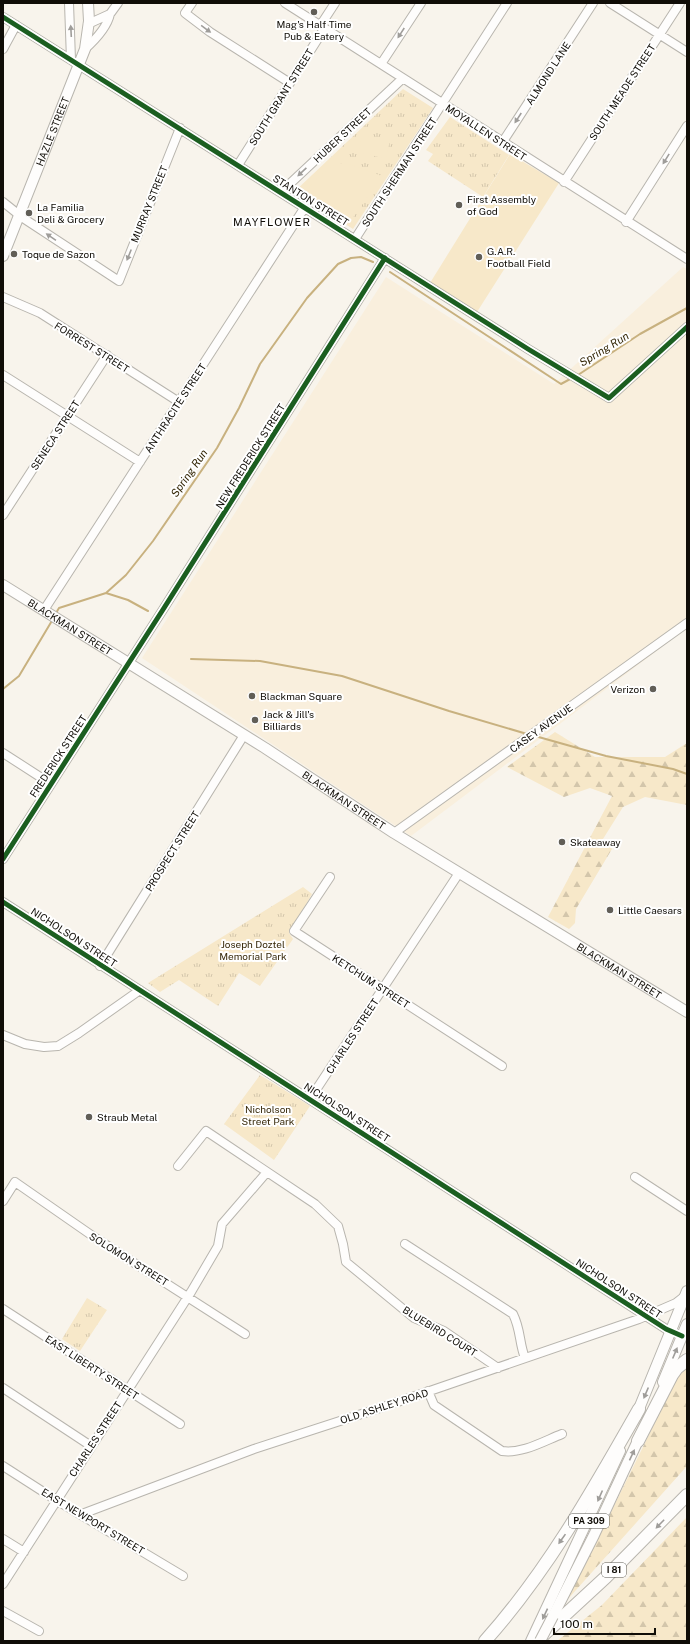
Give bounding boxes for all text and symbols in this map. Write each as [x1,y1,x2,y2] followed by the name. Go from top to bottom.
[309,7,319,17] marker: Mag's Half Time Pub & Eatery
[277,18,352,42] place label: Mag's Half Time Pub & Eatery
[67,25,74,37] one-way arrow
[201,25,212,33] one-way arrow
[397,28,405,39] one-way arrow
[523,39,573,107] street label: ALMOND LANE
[586,42,658,142] street label: SOUTH MEADE STREET
[246,46,316,148] street label: SOUTH GRANT STREET
[33,95,71,168] street label: HAZLE STREET
[443,101,529,163] street label: MOYALLEN STREET
[311,105,373,165] street label: HUBER STREET
[515,112,522,124] one-way arrow
[359,115,439,229] street label: SOUTH SHERMAN STREET
[662,154,670,164] one-way arrow
[128,164,170,244] street label: MURRAY STREET
[297,168,308,177] one-way arrow
[271,172,351,228] street label: STANTON STREET
[467,193,537,217] place label: First Assembly of God
[454,200,464,210] marker: First Assembly of God
[37,201,105,225] place label: La Familia Deli & Grocery
[24,208,34,218] marker: La Familia Deli & Grocery
[233,216,311,228] district label: MAYFLOWER
[46,233,56,241] one-way arrow
[487,245,550,269] place label: G.A.R. Football Field
[22,248,95,260] place label: Toque de Sazon
[9,249,19,259] marker: Toque de Sazon
[126,250,132,262] one-way arrow
[474,252,484,262] marker: G.A.R. Football Field
[52,319,132,375] street label: FORREST STREET
[577,330,631,368] water label: Spring Run
[142,361,208,455] street label: ANTHRACITE STREET
[28,398,82,472] street label: SENECA STREET
[213,401,287,511] street label: NEW FREDERICK STREET
[168,447,210,499] water label: Spring Run
[26,596,114,657] street label: BLACKMAN STREET
[610,683,645,695] place label: Verizon
[648,684,658,694] marker: Verizon
[260,690,342,702] place label: Blackman Square
[247,691,257,701] marker: Blackman Square
[507,701,575,755] street label: CASEY AVENUE
[263,708,314,732] place label: Jack & Jill's Billiards
[27,713,89,799] street label: FREDERICK STREET
[250,715,260,725] marker: Jack & Jill's Billiards
[300,768,388,832] street label: BLACKMAN STREET
[142,809,202,893] street label: PROSPECT STREET
[570,836,621,848] place label: Skateaway
[557,837,567,847] marker: Skateaway
[618,904,682,916] place label: Little Caesars
[29,905,119,969] street label: NICHOLSON STREET
[605,905,615,915] marker: Little Caesars
[219,938,287,962] park label: Joseph Doztel Memorial Park
[575,940,664,1001] street label: BLACKMAN STREET
[330,952,412,1010] street label: KETCHUM STREET
[323,996,381,1076] street label: CHARLES STREET
[302,1080,392,1144] street label: NICHOLSON STREET
[242,1103,295,1127] park label: Nicholson Street Park
[97,1111,158,1123] place label: Straub Metal
[84,1112,94,1122] marker: Straub Metal
[87,1230,171,1288] street label: SOLOMON STREET
[574,1256,664,1320] street label: NICHOLSON STREET
[401,1303,479,1359] street label: BLUEBIRD COURT
[43,1332,141,1402] street label: EAST LIBERTY STREET
[672,1348,678,1359] one-way arrow
[338,1386,430,1426] street label: OLD ASHLEY ROAD
[643,1388,649,1399] one-way arrow
[66,1399,124,1479] street label: CHARLES STREET
[629,1449,635,1461] one-way arrow
[39,1485,147,1557] street label: EAST NEWPORT STREET
[597,1491,603,1502] one-way arrow
[569,1514,609,1528] road number: PA 309
[655,1519,665,1529] one-way arrow
[558,1534,566,1544] one-way arrow
[602,1563,626,1577] road number: I 81
[542,1608,548,1619] one-way arrow
[554,1610,655,1636] scale bar
[560,1617,593,1631] text: 100 m

